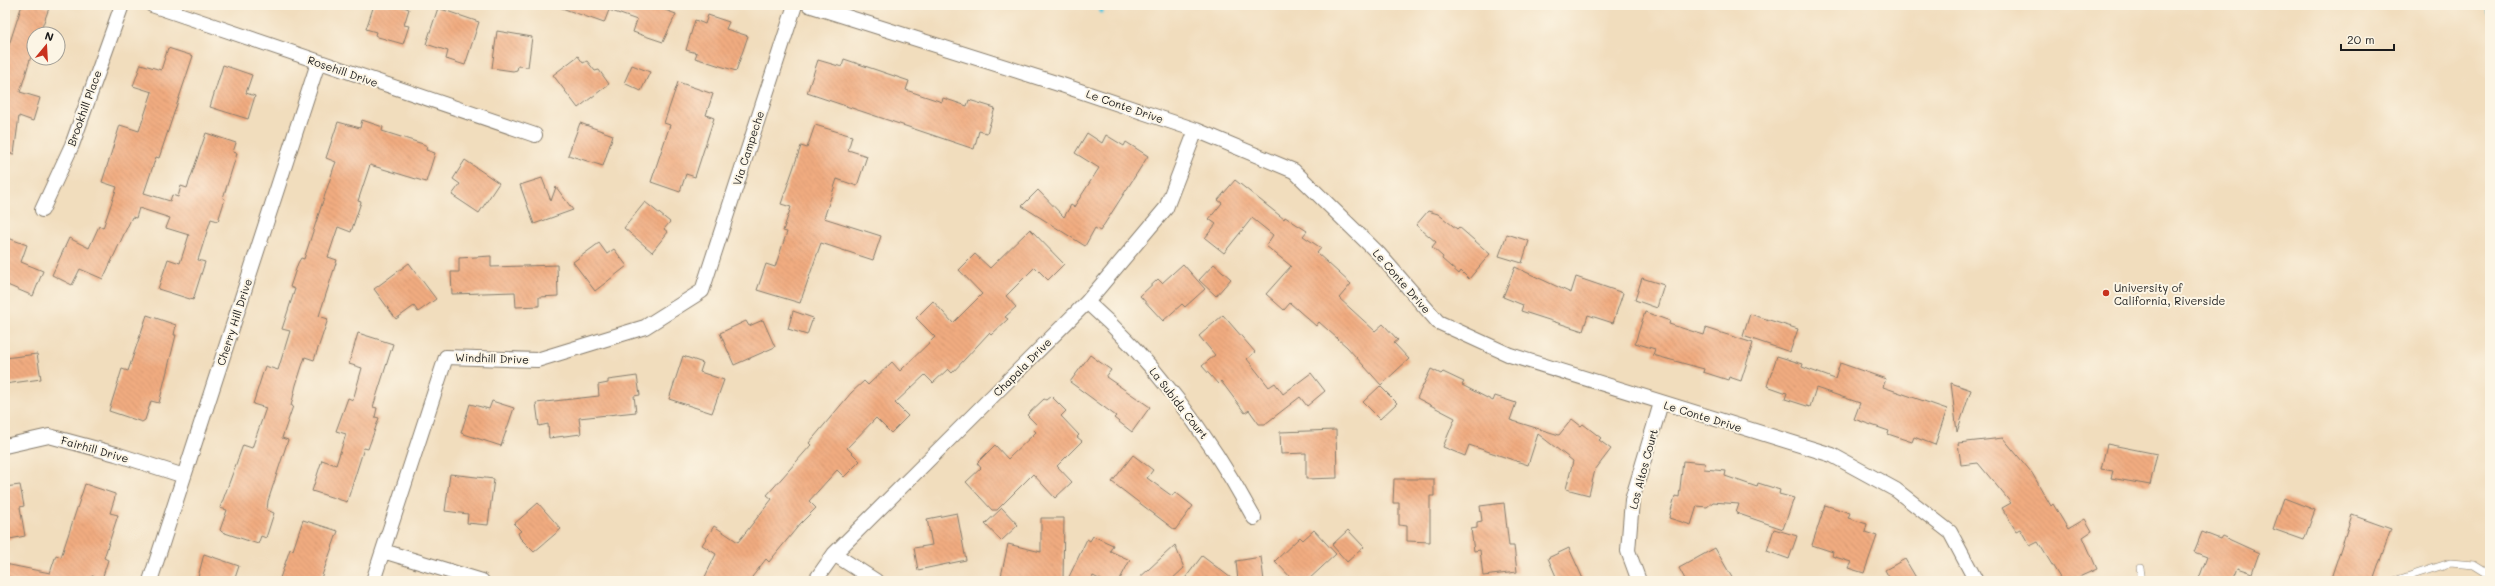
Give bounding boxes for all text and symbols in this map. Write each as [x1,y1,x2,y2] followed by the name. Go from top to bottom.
[26,26,66,66] north arrow
[2341,26,2394,52] scale bar
[43,28,56,44] text: N
[2347,31,2375,47] text: 20 m
[306,52,380,90] street label: Rosehill Drive
[63,68,105,148] street label: Brookhill Place
[1084,86,1166,126] street label: Le Conte Drive
[729,109,767,187] street label: Via Campeche
[1370,246,1434,317] street label: Le Conte Drive
[213,276,255,367] street label: Cherry Hill Drive
[2114,280,2226,308] place label: University of California, Riverside
[2101,288,2111,298] marker: University of California, Riverside
[990,334,1055,399] street label: Chapala Drive
[455,349,529,367] street label: Windhill Drive
[1146,364,1212,442] street label: La Subida Court
[1662,397,1744,435] street label: Le Conte Drive
[1625,427,1661,511] street label: Los Altos Court
[59,432,131,466] street label: Fairhill Drive

